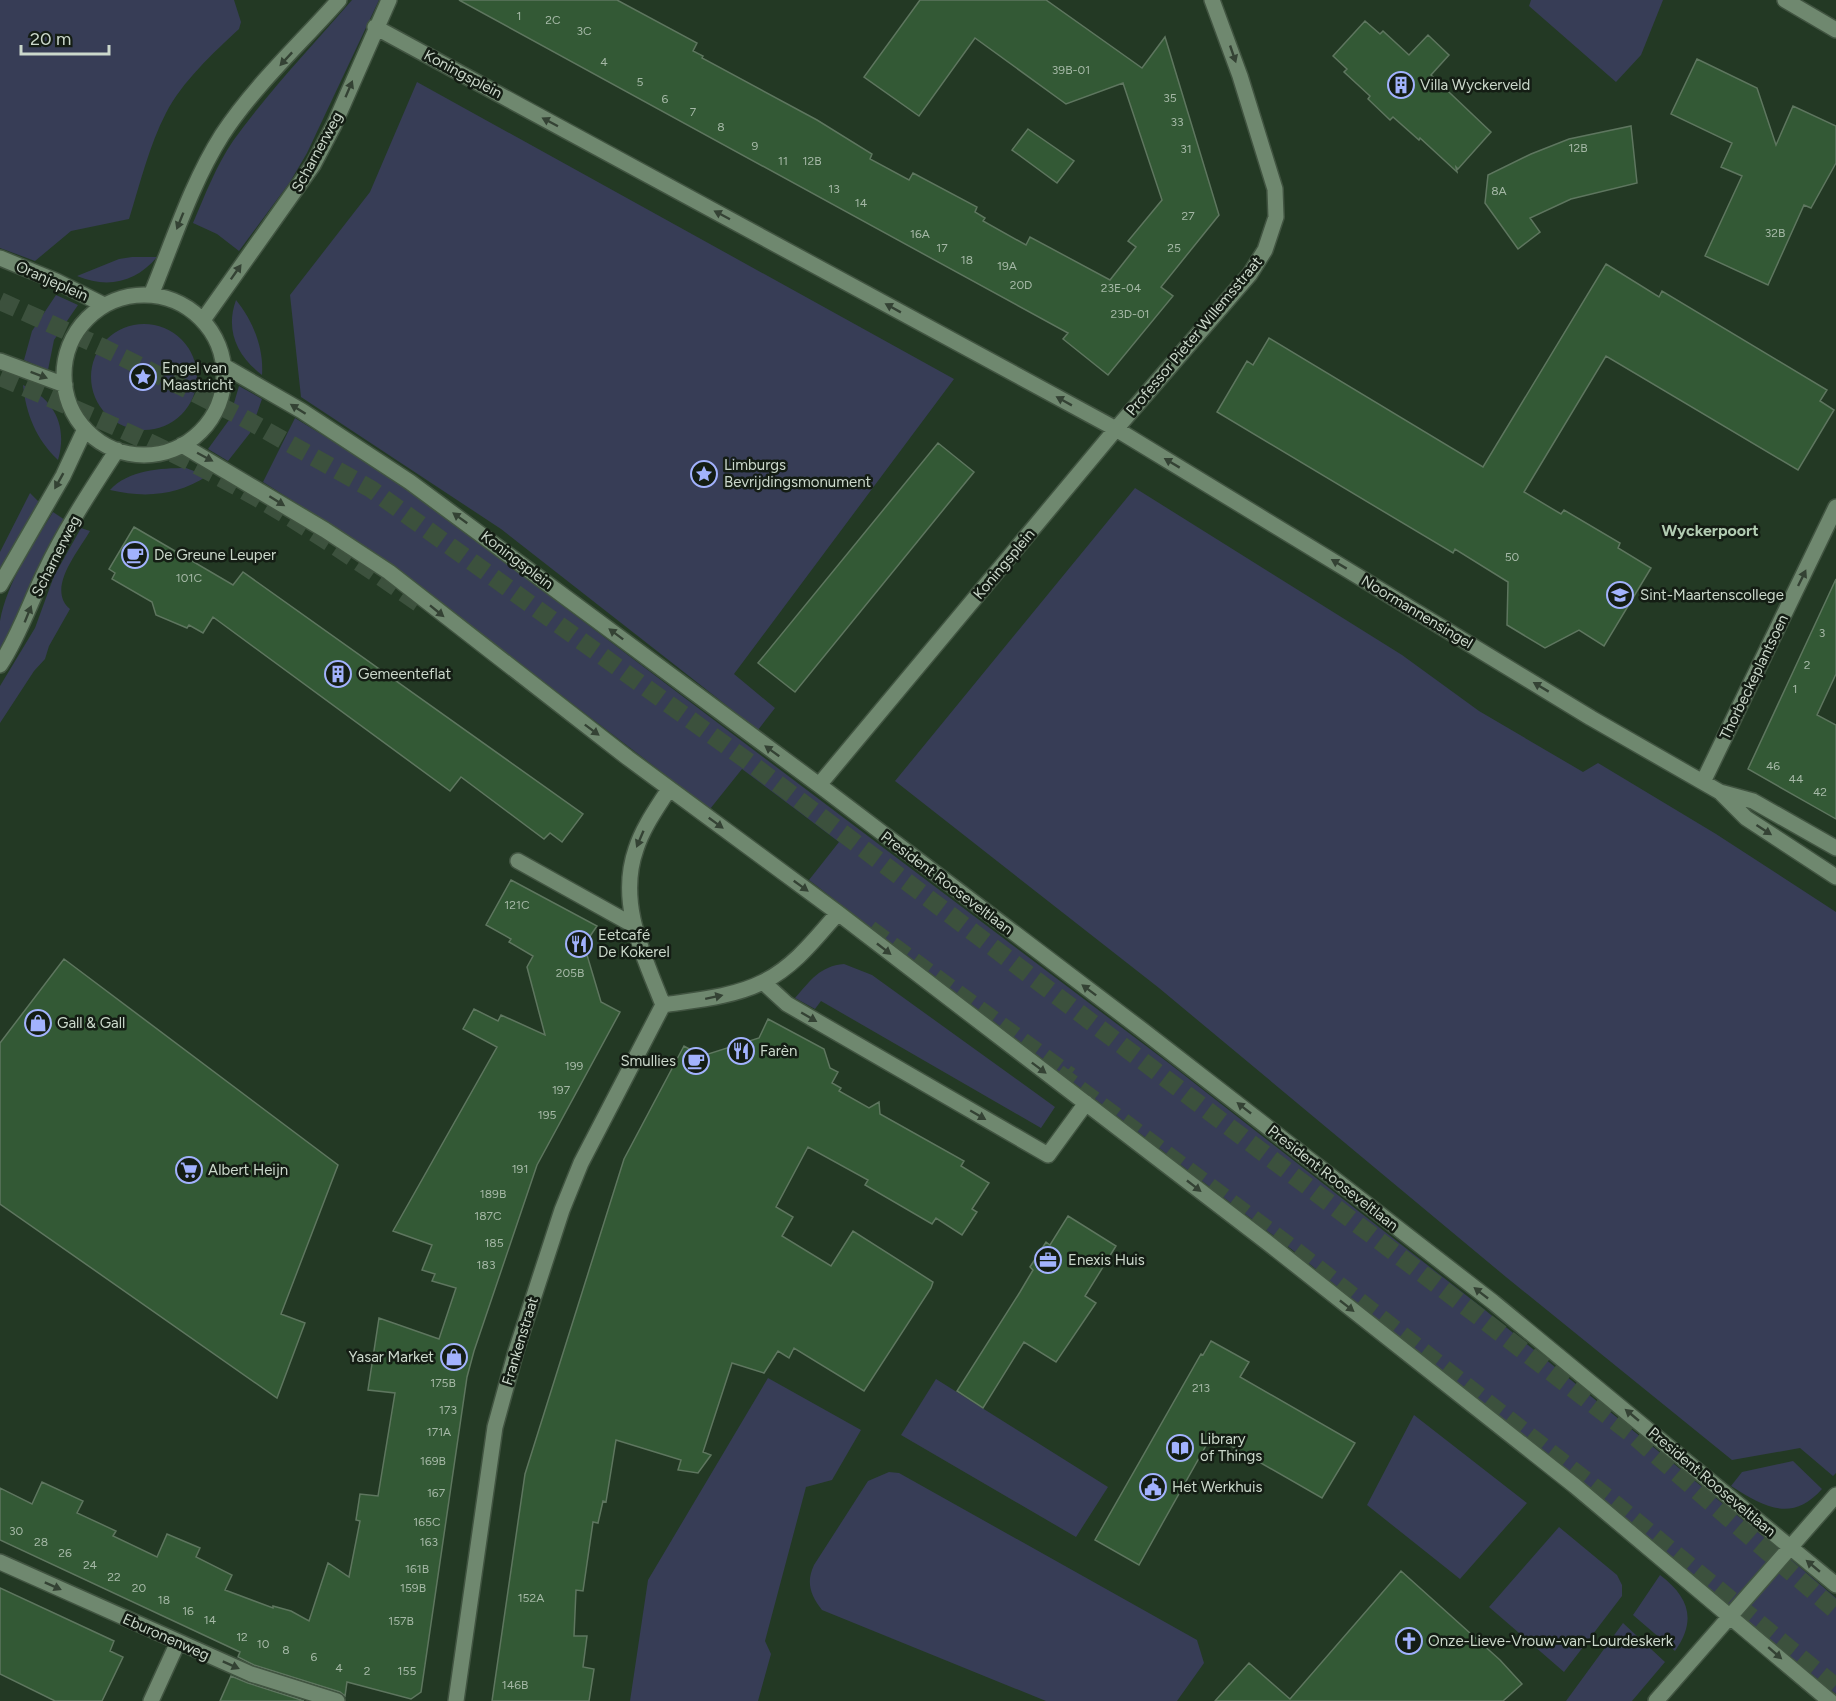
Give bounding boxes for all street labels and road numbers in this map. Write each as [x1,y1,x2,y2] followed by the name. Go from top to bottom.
[421,46,505,102] street label: Koningsplein
[288,109,346,195] street label: Scharnerweg
[1122,253,1266,419] street label: Professor Pieter Willemsstraat
[13,257,91,305] street label: Oranjeplein
[28,512,84,600] street label: Scharnerweg
[969,525,1039,603] street label: Koningsplein
[477,527,557,593] street label: Koningsplein
[1358,572,1476,652] street label: Noormannensingel
[1716,612,1792,742] street label: Thorbeckeplantsoen
[877,827,1017,939] street label: President Rooseveltlaan
[1264,1121,1402,1235] street label: President Rooseveltlaan
[498,1294,542,1387] street label: Frankenstraat
[1645,1423,1779,1541] street label: President Rooseveltlaan
[120,1610,212,1664] street label: Eburonenweg

